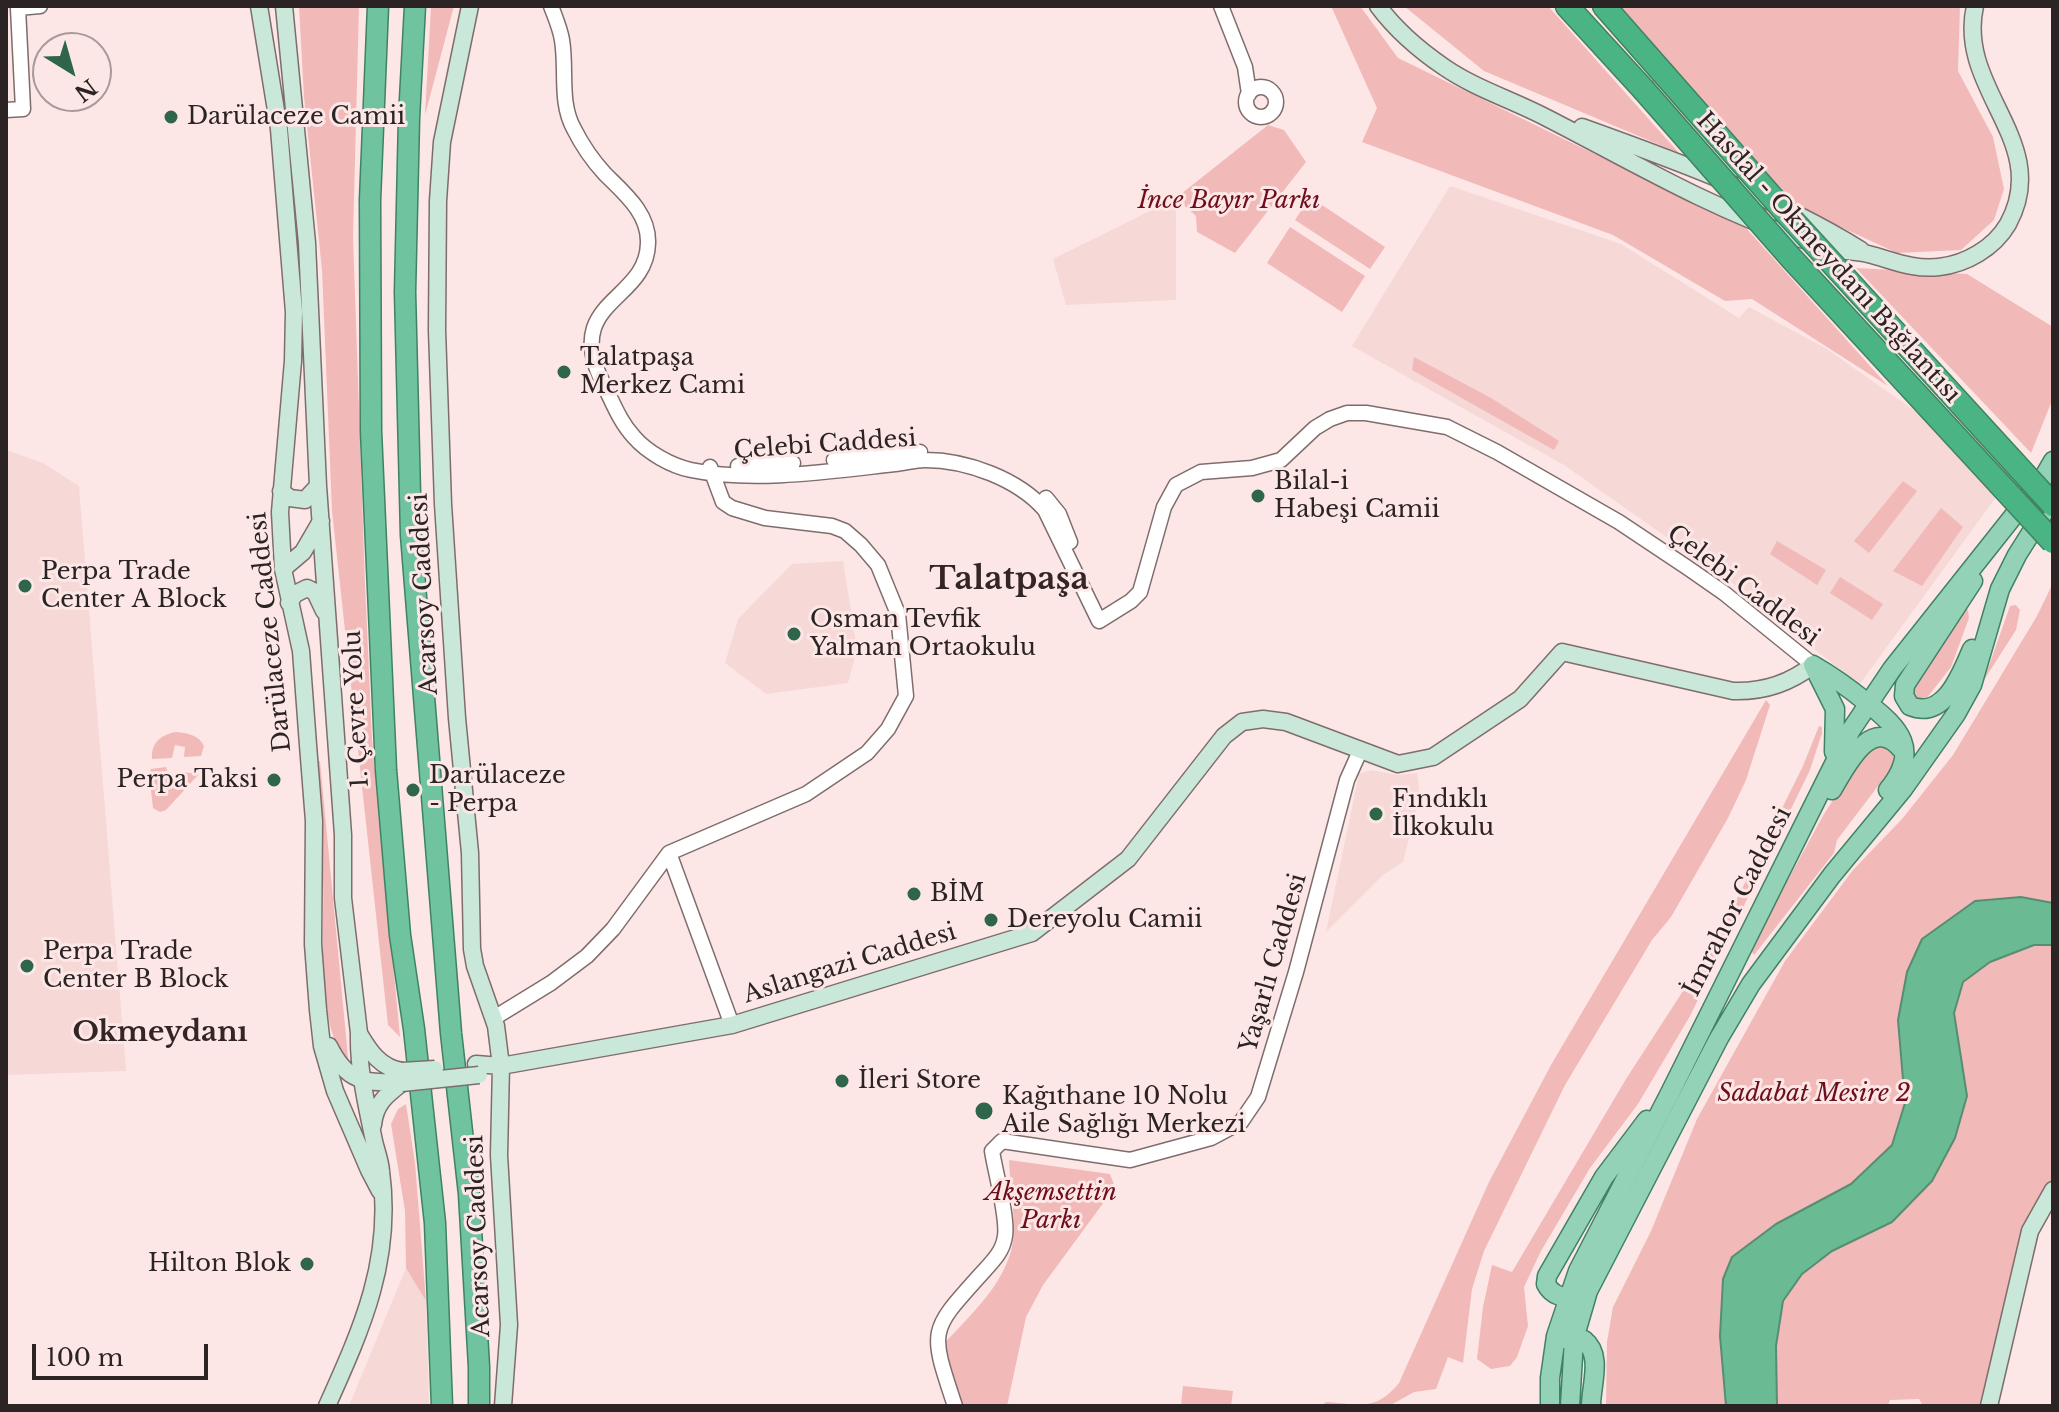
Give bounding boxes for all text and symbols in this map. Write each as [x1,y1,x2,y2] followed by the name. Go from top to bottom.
[32,32,112,112] north arrow
[69,73,102,107] text: N
[187,103,405,131] place label: Darülaceze Camii
[1690,107,1966,409] street label: Hasdal - Okmeydanı Bağlantısı
[162,108,180,126] marker: Darülaceze Camii
[1138,187,1320,215] park label: İnce Bayır Parkı
[580,344,745,400] place label: Talatpaşa Merkez Cami
[555,363,573,381] marker: Talatpaşa Merkez Cami
[733,424,917,466] street label: Çelebi Caddesi
[1274,468,1440,524] place label: Bilal-i Habeşi Camii
[1249,487,1267,505] marker: Bilal-i Habeşi Camii
[405,492,445,696] street label: Acarsoy Caddesi
[244,510,298,754] street label: Darülaceze Caddesi
[1661,519,1825,653] street label: Çelebi Caddesi
[41,558,227,614] place label: Perpa Trade Center A Block
[929,561,1089,599] district label: Talatpaşa
[16,577,34,595] marker: Perpa Trade Center A Block
[810,606,1036,662] place label: Osman Tevfik Yalman Ortaokulu
[785,625,803,643] marker: Osman Tevfik Yalman Ortaokulu
[338,629,376,789] street label: 1. Çevre Yolu
[429,762,566,818] place label: Darülaceze - Perpa
[117,766,258,794] place label: Perpa Taksi
[265,771,283,789] marker: Perpa Taksi
[404,781,422,799] marker: Darülaceze - Perpa
[1392,786,1494,842] place label: Fındıklı İlkokulu
[1678,802,1798,1002] street label: İmrahor Caddesi
[1367,805,1385,823] marker: Fındıklı İlkokulu
[1235,870,1313,1056] street label: Yaşarlı Caddesi
[930,880,984,908] place label: BİM
[905,885,923,903] marker: BİM
[1007,906,1203,934] place label: Dereyolu Camii
[982,911,1000,929] marker: Dereyolu Camii
[740,918,960,1010] street label: Aslangazi Caddesi
[43,938,229,994] place label: Perpa Trade Center B Block
[18,957,36,975] marker: Perpa Trade Center B Block
[72,1016,248,1050] district label: Okmeydanı
[858,1067,981,1095] place label: İleri Store
[833,1072,851,1090] marker: İleri Store
[1718,1080,1910,1108] park label: Sadabat Mesire 2
[1002,1083,1246,1139] place label: Kağıthane 10 Nolu Aile Sağlığı Merkezi
[973,1100,995,1122] marker: Kağıthane 10 Nolu Aile Sağlığı Merkezi
[461,1135,497,1337] street label: Acarsoy Caddesi
[985,1179,1117,1235] park label: Akşemsettin Parkı
[148,1250,291,1278] place label: Hilton Blok
[298,1255,316,1273] marker: Hilton Blok
[36,1328,212,1378] scale bar
[46,1343,124,1372] text: 100 m

